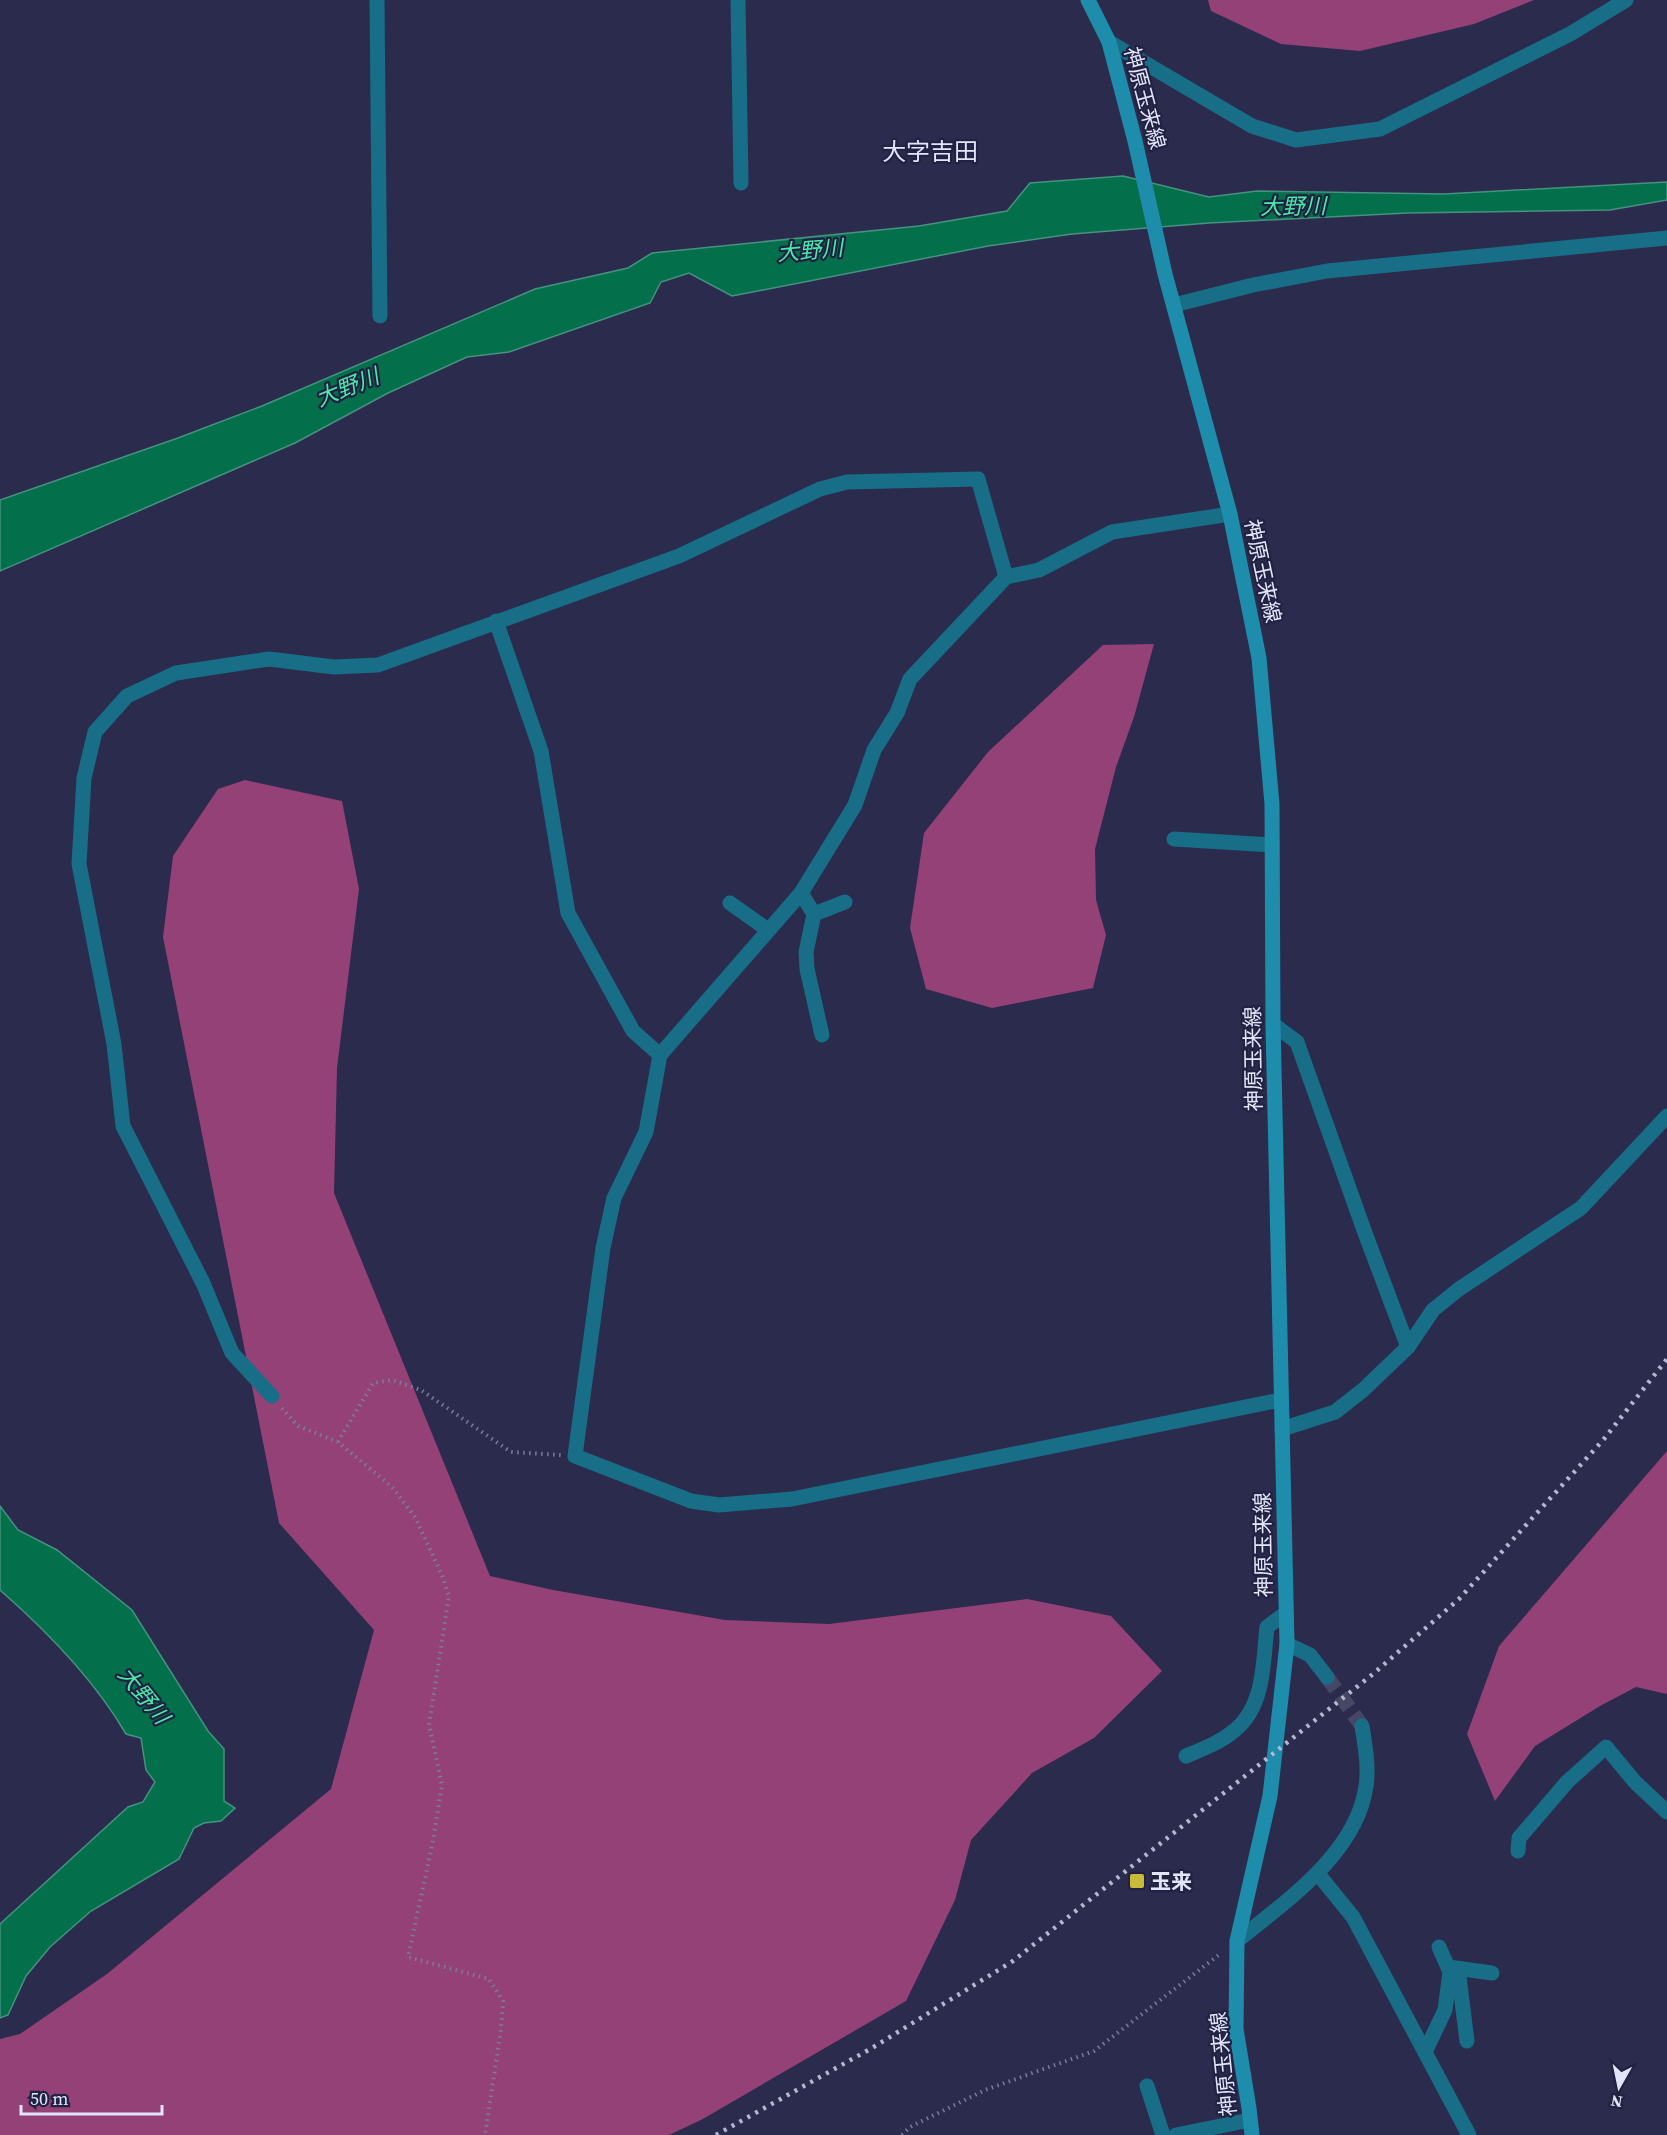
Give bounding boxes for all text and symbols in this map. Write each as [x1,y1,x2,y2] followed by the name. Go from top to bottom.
[1117,44,1173,152] street label: 神原玉来線
[882,135,978,168] district label: 大字吉田
[1260,190,1328,222] water label: 大野川
[776,232,846,268] water label: 大野川
[311,360,385,413] water label: 大野川
[1238,517,1288,625] street label: 神原玉来線
[1238,1006,1268,1112] street label: 神原玉来線
[1248,1492,1278,1598] street label: 神原玉来線
[112,1660,178,1732] water label: 大野川
[1150,1867,1192,1896] place label: 玉来
[1128,1872,1146,1890] marker: 玉来
[1203,2010,1243,2118] street label: 神原玉来線
[1589,2057,1649,2117] north arrow
[21,2078,162,2116] scale bar
[30,2086,68,2111] text: 50 m
[1609,2090,1624,2114] text: N

